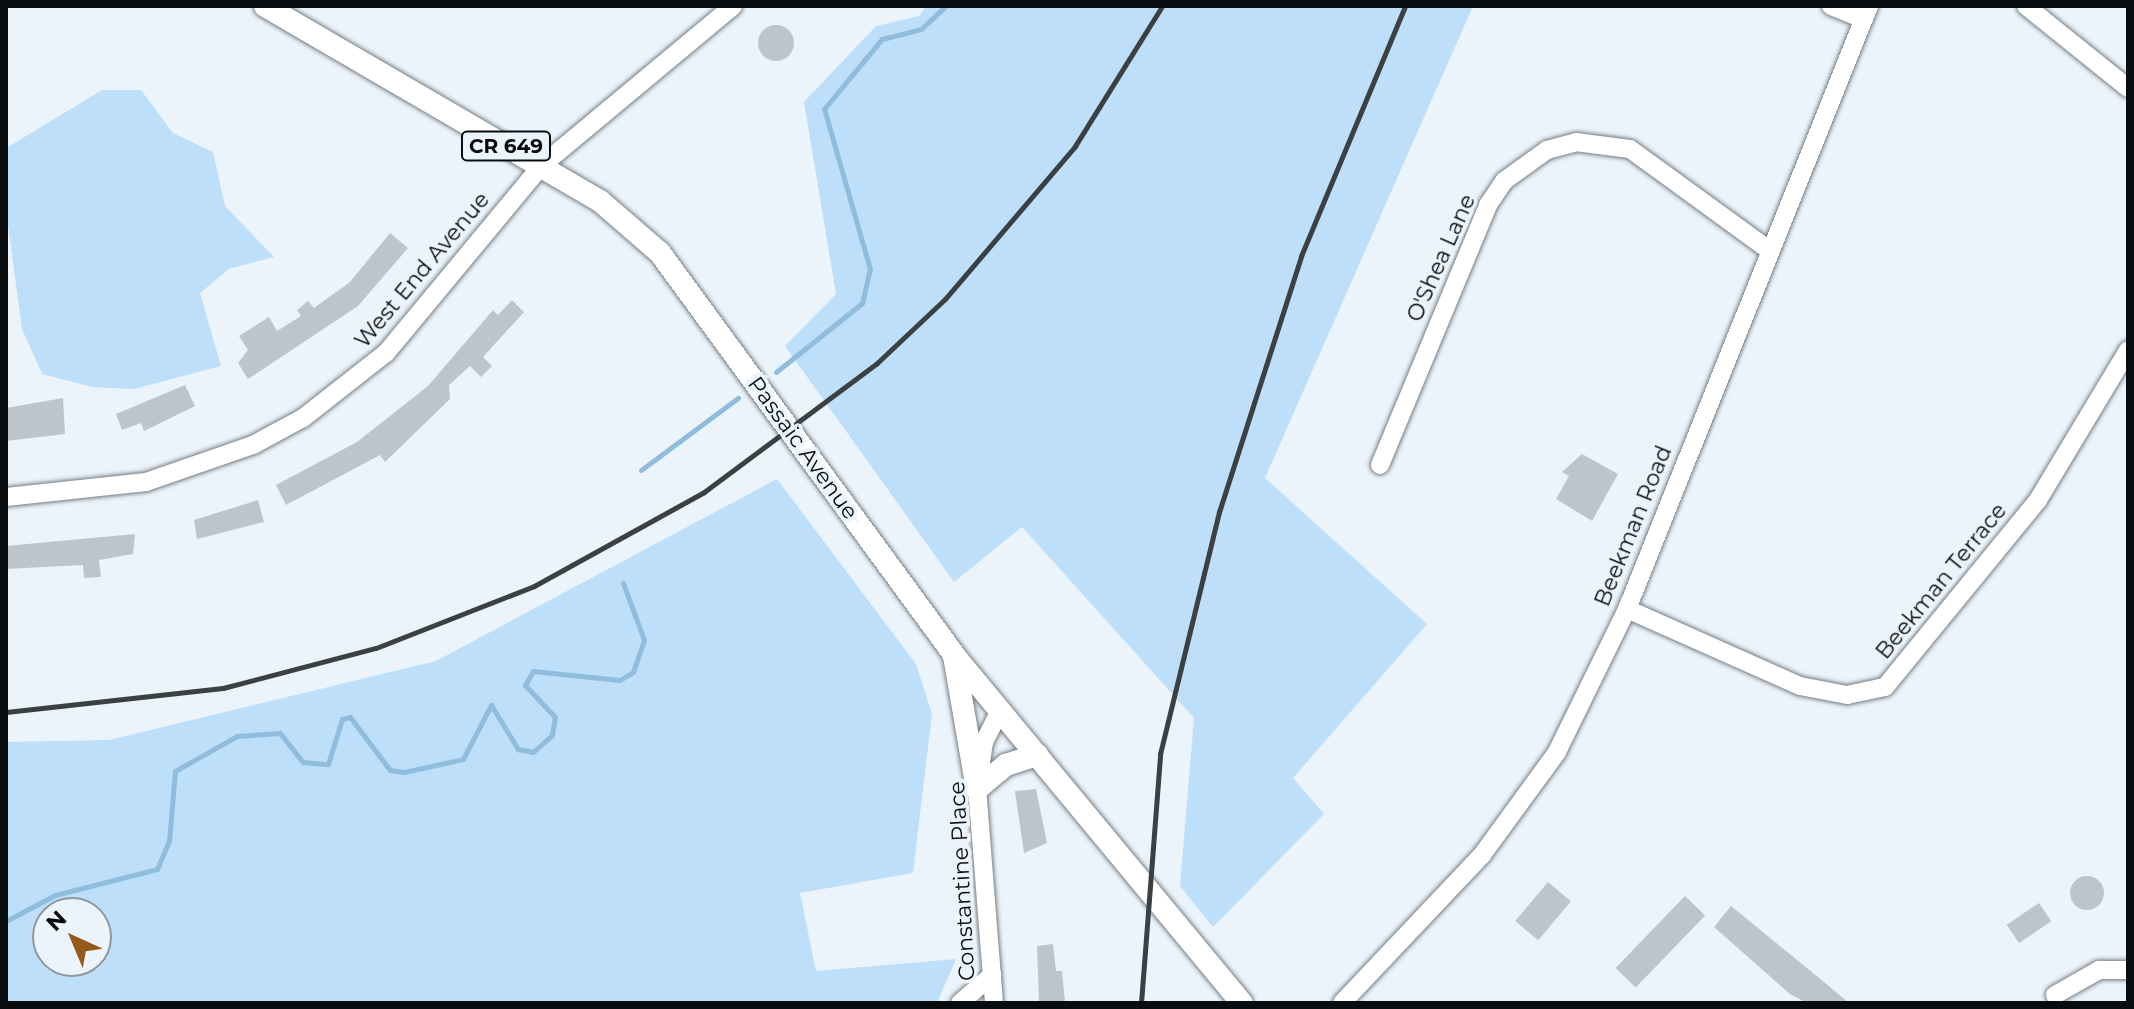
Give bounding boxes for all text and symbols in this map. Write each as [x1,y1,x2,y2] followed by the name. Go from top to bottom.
[460,130,552,162] road number: CR 649
[349,187,495,353] street label: West End Avenue
[1401,190,1481,326] street label: O'Shea Lane
[742,371,864,525] street label: Passaic Avenue
[1589,442,1677,610] street label: Beekman Road
[1870,498,2012,664] street label: Beekman Terrace
[944,781,980,981] street label: Constantine Place
[32,897,112,977] north arrow
[41,905,72,937] text: N

